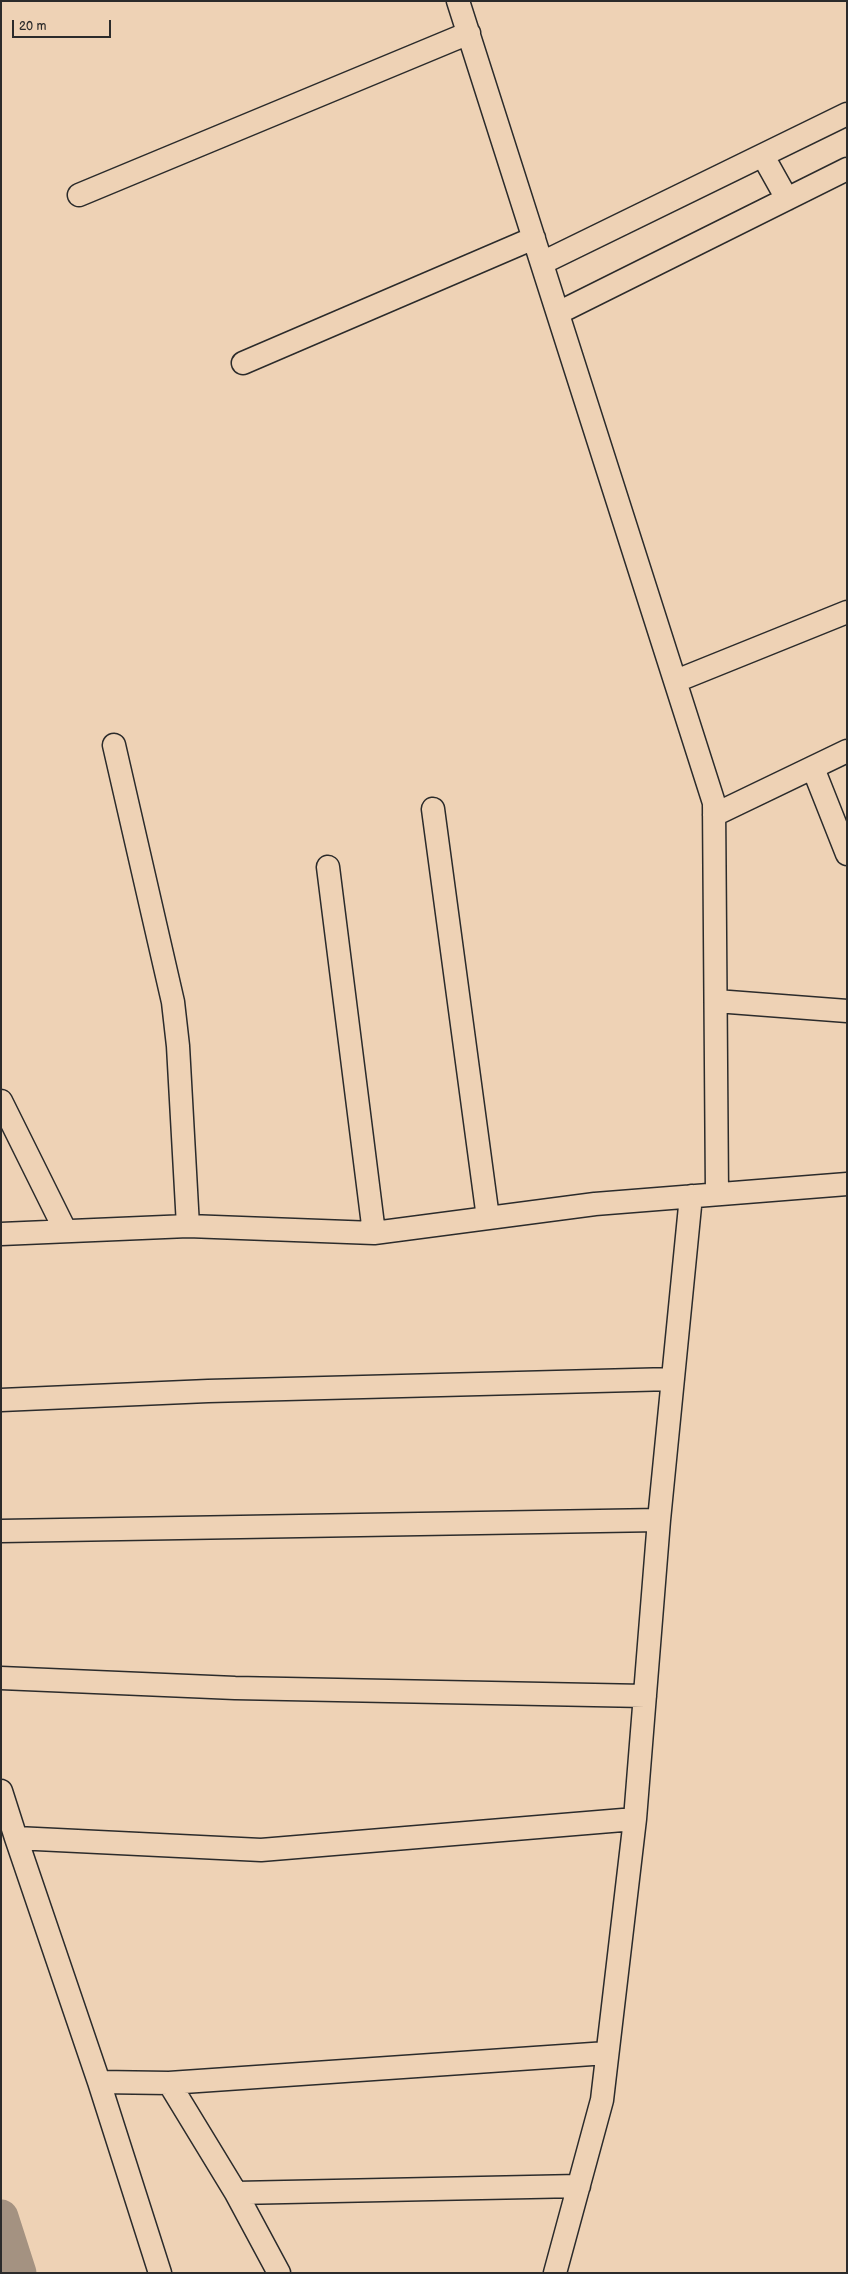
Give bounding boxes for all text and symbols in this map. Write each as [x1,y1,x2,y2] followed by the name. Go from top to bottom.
[14,12,113,38] scale bar
[19,19,46,34] text: 20 m

